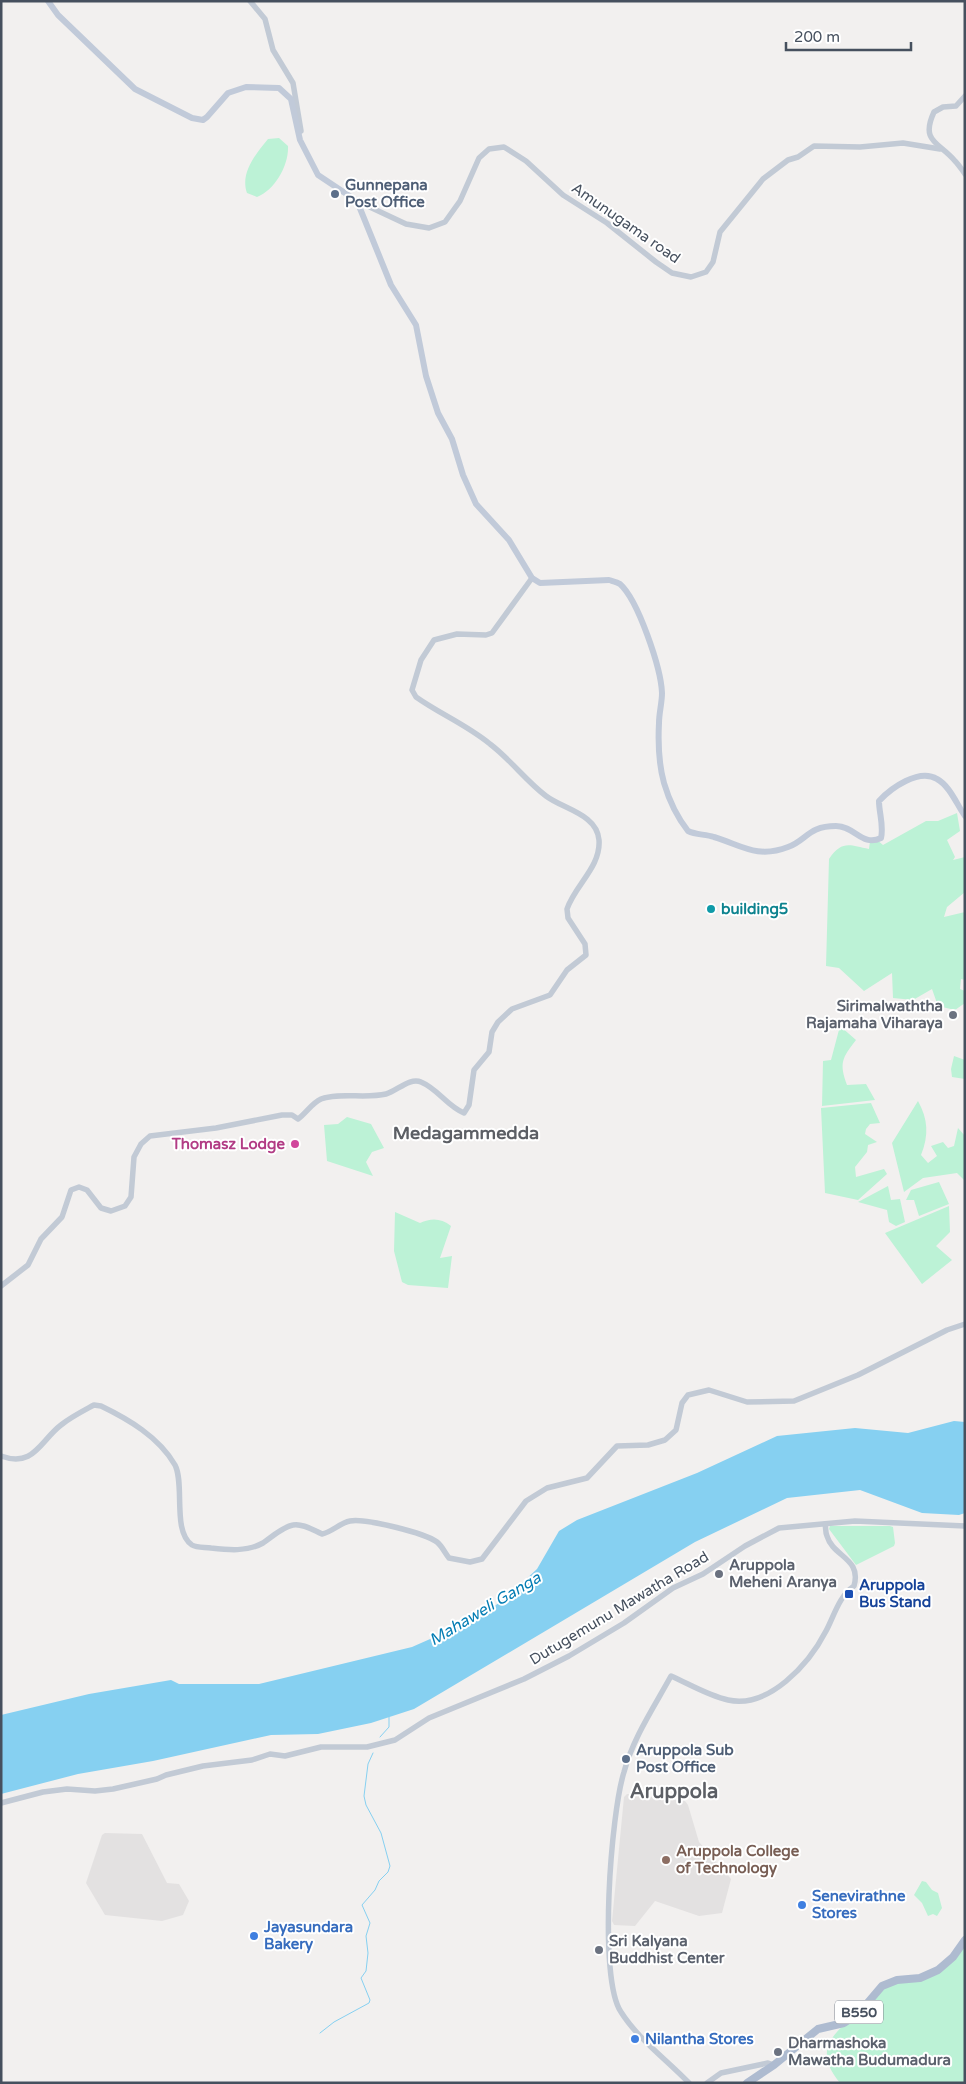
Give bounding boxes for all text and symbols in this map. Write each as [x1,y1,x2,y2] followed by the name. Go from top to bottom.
[786,20,911,52] scale bar
[794,28,840,46] text: 200 m
[345,176,428,211] place label: Gunnepana Post Office
[568,179,684,267] street label: Amunugama road
[329,188,341,200] marker: Gunnepana Post Office
[721,900,788,919] place label: building5
[705,903,717,915] marker: building5
[806,997,943,1033] place label: Sirimalwaththa Rajamaha Viharaya
[947,1009,959,1021] marker: Sirimalwaththa Rajamaha Viharaya
[393,1122,539,1144] district label: Medagammedda
[171,1135,285,1154] place label: Thomasz Lodge
[289,1138,301,1150] marker: Thomasz Lodge
[526,1547,712,1669] street label: Dutugemunu Mawatha Road
[729,1556,837,1592] place label: Aruppola Meheni Aranya
[426,1567,545,1650] water label: Mahaweli Ganga
[713,1568,725,1580] marker: Aruppola Meheni Aranya
[859,1576,931,1611] place label: Aruppola Bus Stand
[843,1588,855,1600] marker: Aruppola Bus Stand
[636,1741,734,1776] place label: Aruppola Sub Post Office
[620,1753,632,1765] marker: Aruppola Sub Post Office
[630,1780,718,1804] district label: Aruppola
[676,1842,800,1878] place label: Aruppola College of Technology
[660,1854,672,1866] marker: Aruppola College of Technology
[812,1887,906,1922] place label: Senevirathne Stores
[796,1899,808,1911] marker: Senevirathne Stores
[263,1918,353,1954] place label: Jayasundara Bakery
[248,1930,260,1942] marker: Jayasundara Bakery
[609,1932,725,1967] place label: Sri Kalyana Buddhist Center
[593,1944,605,1956] marker: Sri Kalyana Buddhist Center
[835,2000,883,2024] road number: B550
[645,2030,754,2048] place label: Nilantha Stores
[629,2033,641,2045] marker: Nilantha Stores
[788,2034,951,2069] place label: Dharmashoka Mawatha Budumadura
[772,2046,784,2058] marker: Dharmashoka Mawatha Budumadura

